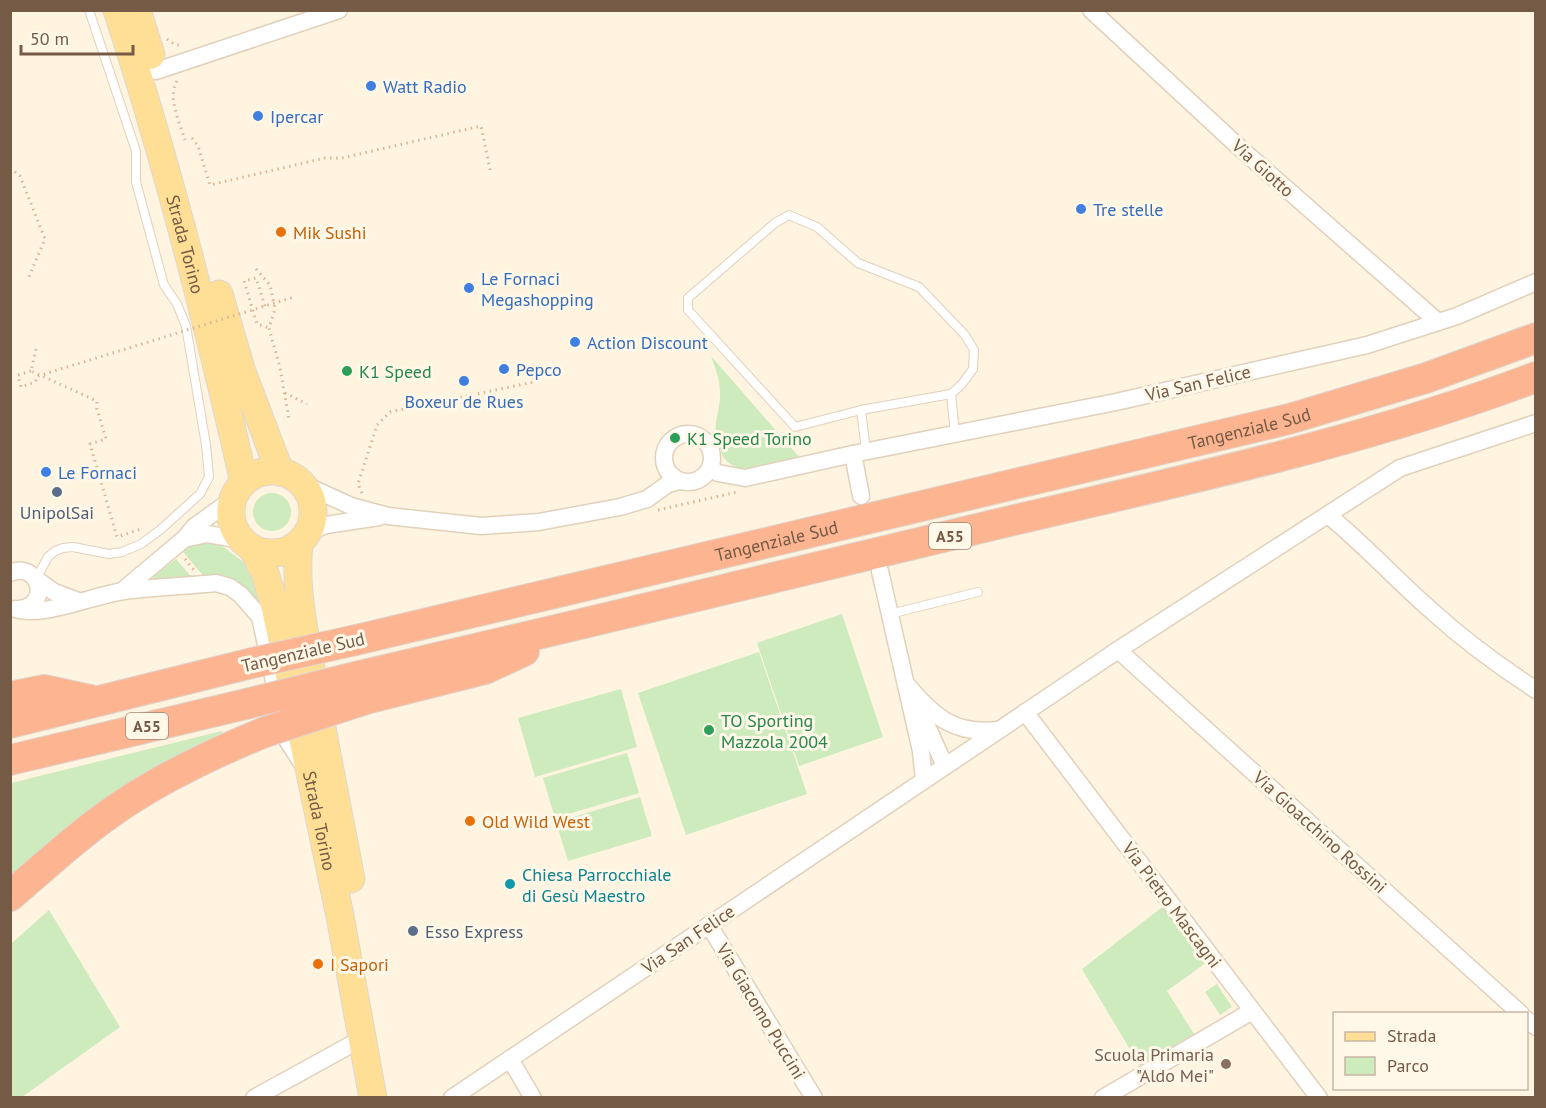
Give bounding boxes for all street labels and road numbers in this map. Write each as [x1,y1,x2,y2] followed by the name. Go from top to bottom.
[1226,133,1299,202] street label: Via Giotto
[162,192,210,296] street label: Strada Torino
[1142,360,1253,407] street label: Via San Felice
[1186,402,1313,454] street label: Tangenziale Sud
[713,515,840,566] street label: Tangenziale Sud
[929,523,971,549] road number: A55
[239,627,367,677] street label: Tangenziale Sud
[126,713,168,739] road number: A55
[1248,765,1392,898] street label: Via Gioacchino Rossini
[298,769,342,873] street label: Strada Torino
[1117,837,1227,972] street label: Via Pietro Mascagni
[636,899,739,979] street label: Via San Felice
[711,938,811,1083] street label: Via Giacomo Puccini

